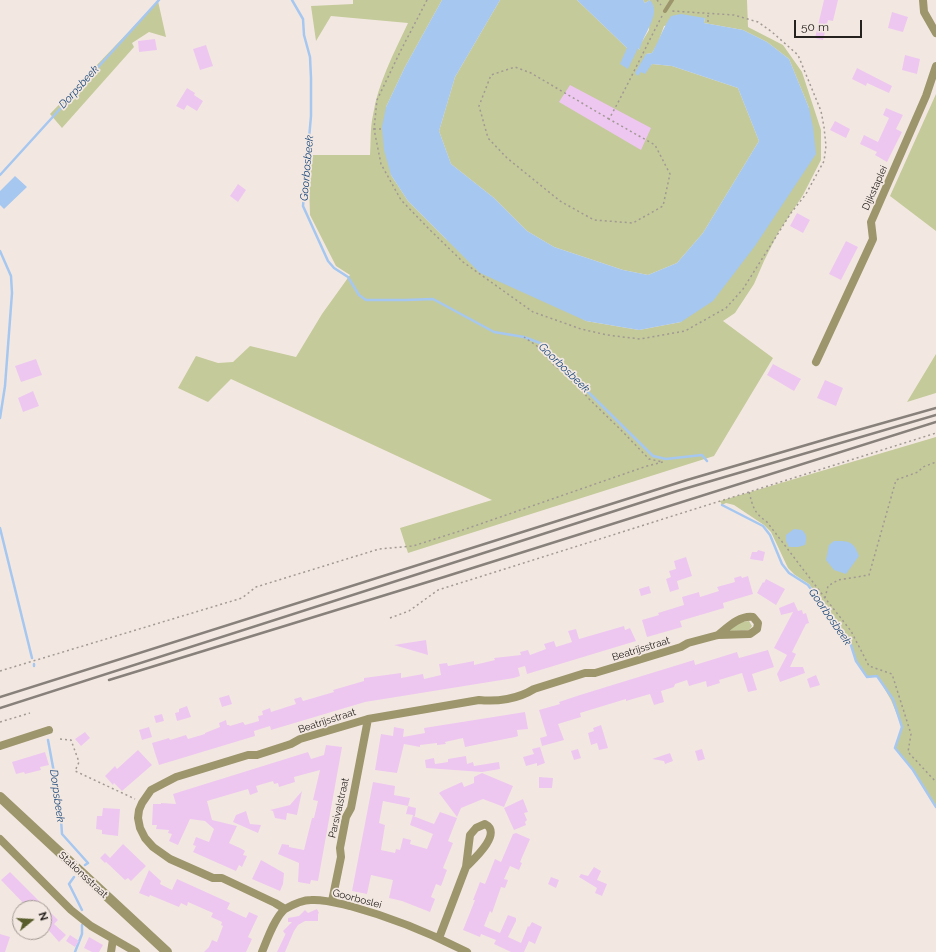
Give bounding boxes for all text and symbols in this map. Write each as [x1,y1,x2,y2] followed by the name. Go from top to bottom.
[796,12,864,38] scale bar
[801,20,829,34] text: 50 m
[56,63,102,111] water label: Dorpsbeek
[298,135,316,201] water label: Goorbosbeek
[860,164,890,212] street label: Dijkstaplei
[536,340,592,396] water label: Goorbosbeek
[806,586,854,648] water label: Goorbosbeek
[611,634,671,664] street label: Beatrijsstraat
[297,706,357,736] street label: Beatrijsstraat
[47,769,67,823] water label: Dorpsbeek
[326,777,352,839] street label: Parsivalstraat
[56,849,110,901] street label: Stationsstraat
[331,887,383,911] street label: Goorboslei
[12,900,52,940] north arrow
[35,910,50,922] text: N

